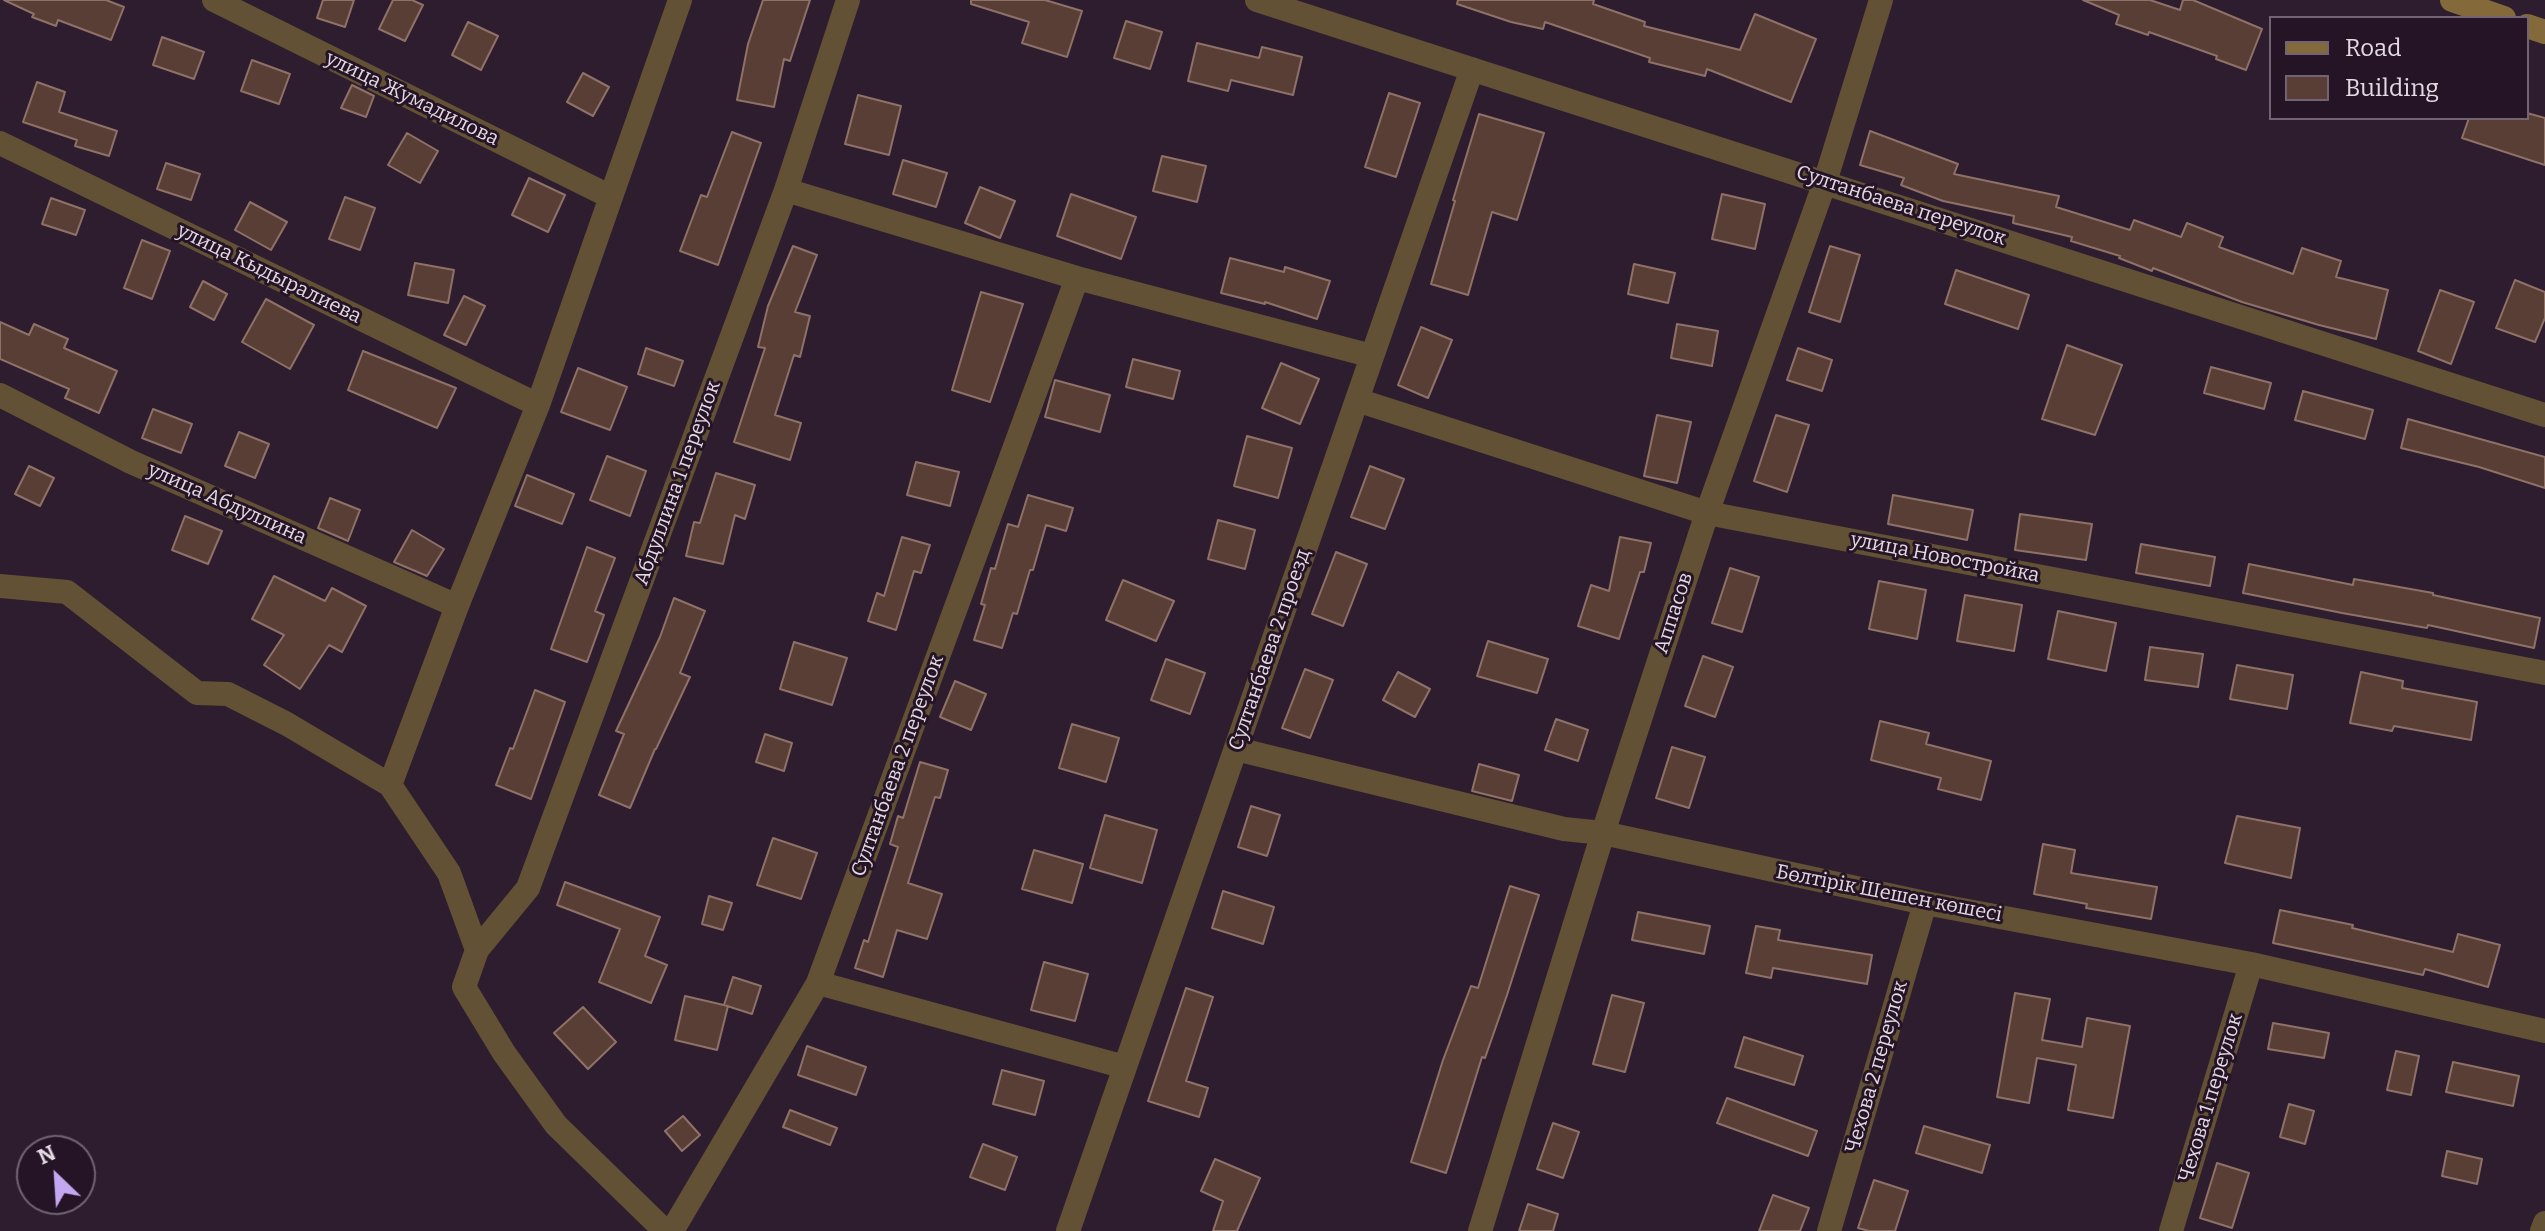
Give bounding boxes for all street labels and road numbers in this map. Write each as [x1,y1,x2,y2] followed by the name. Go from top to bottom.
[321,47,503,151] street label: улица Жумадилова
[1793,161,2009,251] street label: Султанбаева переулок
[173,219,365,329] street label: улица Кыдыралиева
[630,378,726,588] street label: Абдуллина 1 переулок
[144,458,310,550] street label: улица Абдуллина
[1849,528,2041,588] street label: улица Новостройка
[1224,546,1316,754] street label: Султанбаева 2 проезд
[1650,569,1698,657] street label: Аппасов
[847,652,949,880] street label: Султанбаева 2 переулок
[1774,860,2004,928] street label: Бөлтірік Шешен көшесі
[1841,978,1913,1156] street label: Чехова 2 переулок
[2174,1011,2248,1185] street label: Чехова 1 переулок

